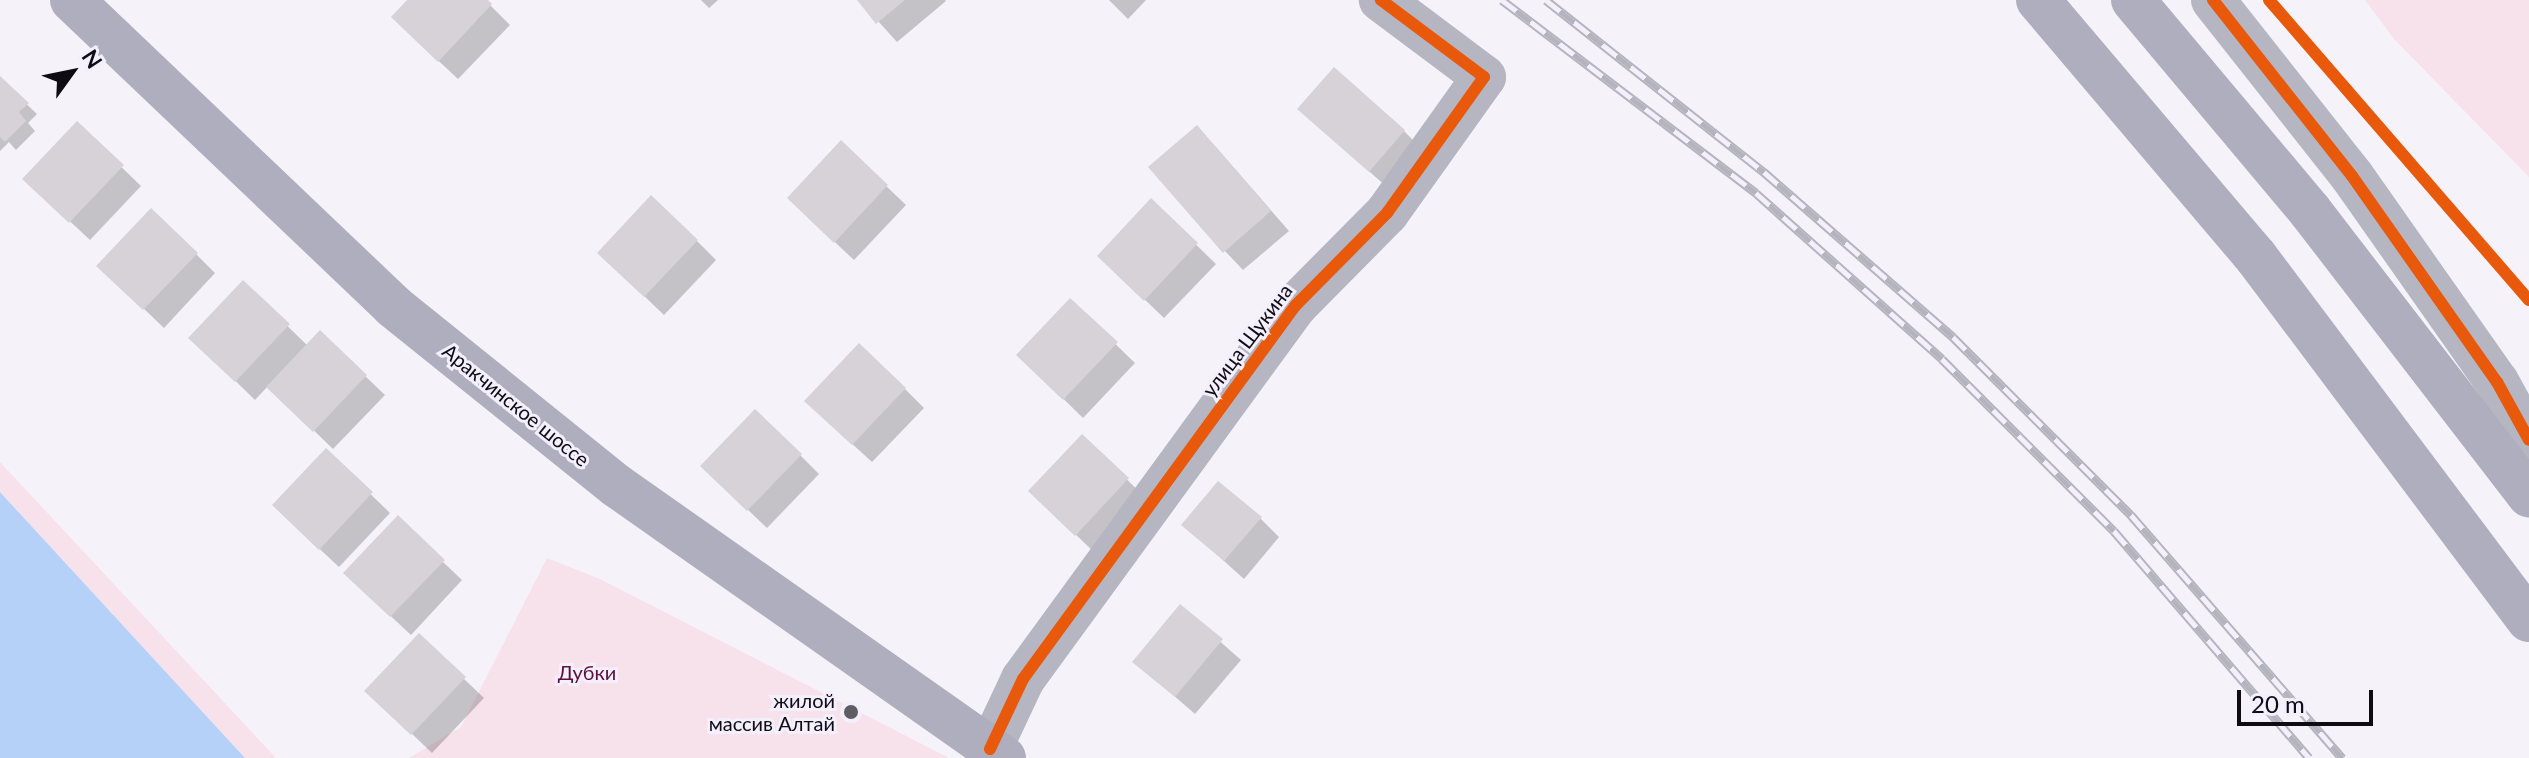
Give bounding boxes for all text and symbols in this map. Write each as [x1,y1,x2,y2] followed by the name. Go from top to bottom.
[32,32,112,112] north arrow
[77,44,108,73] text: N
[1197,279,1297,401] street label: улица Щукина
[438,339,594,471] street label: Аракчинское шоссе
[558,660,616,684] park label: Дубки
[2241,674,2377,724] scale bar
[709,688,835,735] place label: жилой массив Алтай
[2251,689,2305,718] text: 20 m
[842,703,860,721] marker: жилой массив Алтай

